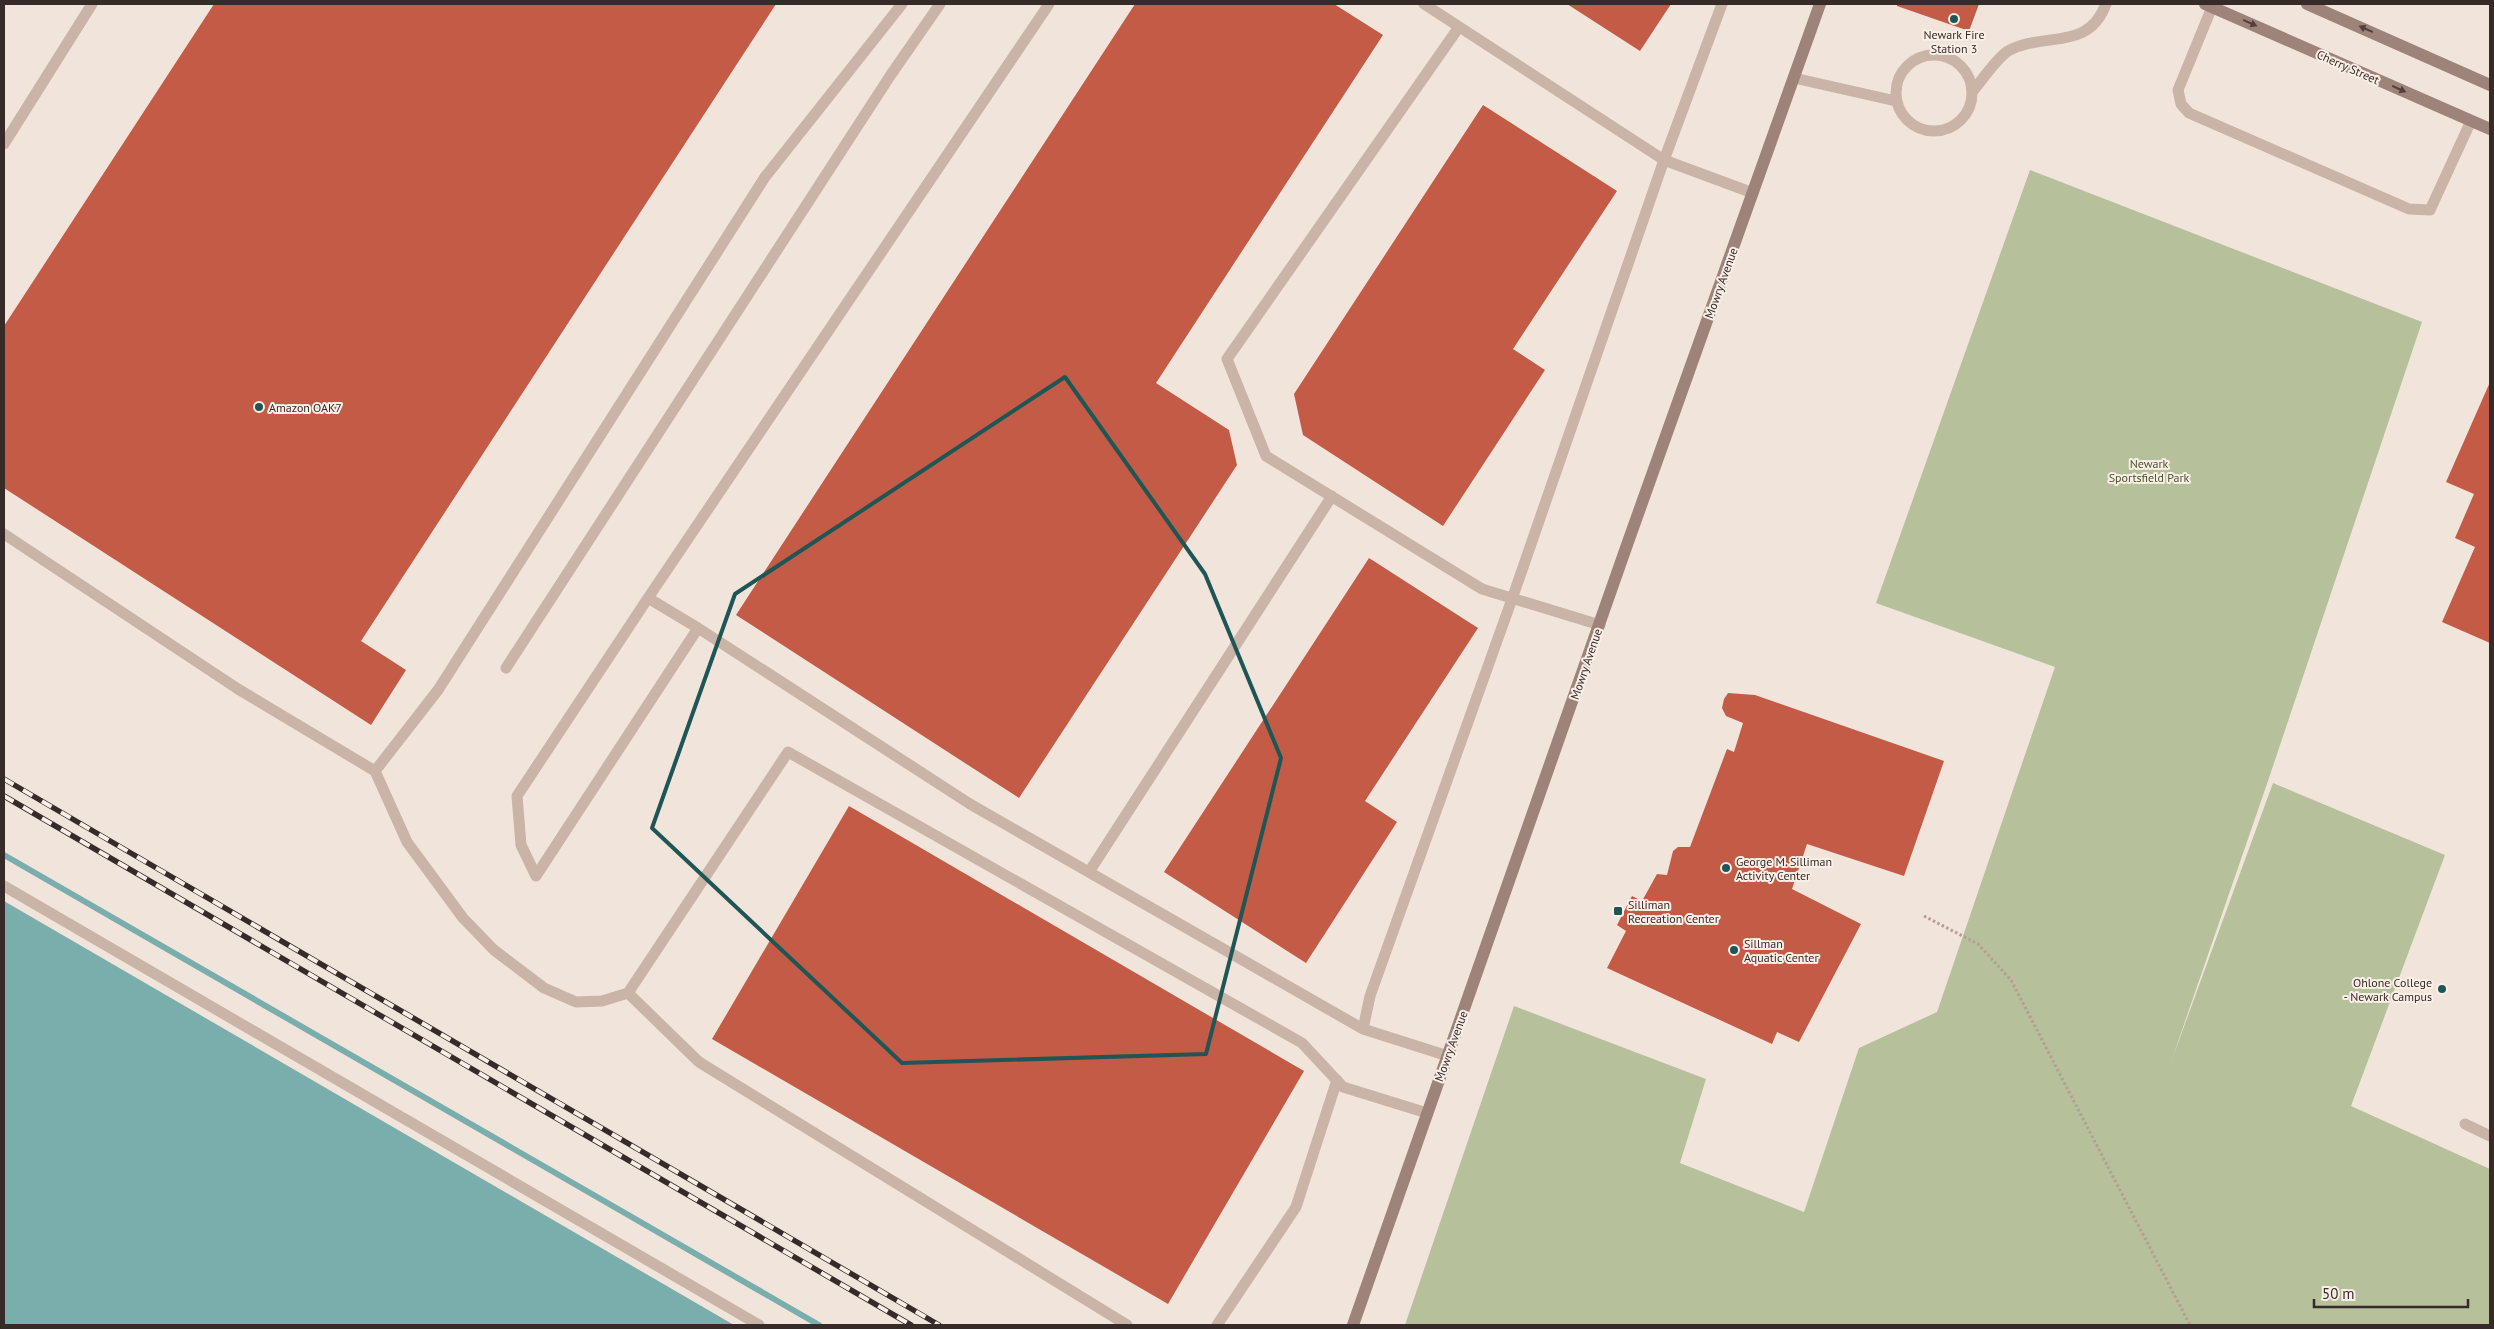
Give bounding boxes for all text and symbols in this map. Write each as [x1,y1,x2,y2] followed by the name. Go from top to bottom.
[1948,13,1960,25] marker: Newark Fire Station 3
[2243,20,2257,28] one-way arrow
[2359,25,2373,33] one-way arrow
[1923,27,1985,56] place label: Newark Fire Station 3
[2314,47,2382,87] street label: Cherry Street
[2392,86,2406,94] one-way arrow
[1701,246,1741,320] street label: Mowry Avenue
[269,400,342,415] place label: Amazon OAK7
[253,401,265,413] marker: Amazon OAK7
[2109,456,2190,485] park label: Newark Sportsfield Park
[1567,627,1605,701] street label: Mowry Avenue
[1736,854,1832,883] place label: George M. Silliman Activity Center
[1720,862,1732,874] marker: George M. Silliman Activity Center
[1628,897,1719,926] place label: Silliman Recreation Center
[1612,905,1624,917] marker: Silliman Recreation Center
[1744,936,1819,965] place label: Sillman Aquatic Center
[1728,944,1740,956] marker: Sillman Aquatic Center
[2344,975,2432,1004] place label: Ohlone College - Newark Campus
[2436,983,2448,995] marker: Ohlone College - Newark Campus
[1431,1009,1471,1083] street label: Mowry Avenue
[2314,1276,2468,1308] scale bar
[2322,1284,2355,1303] text: 50 m

